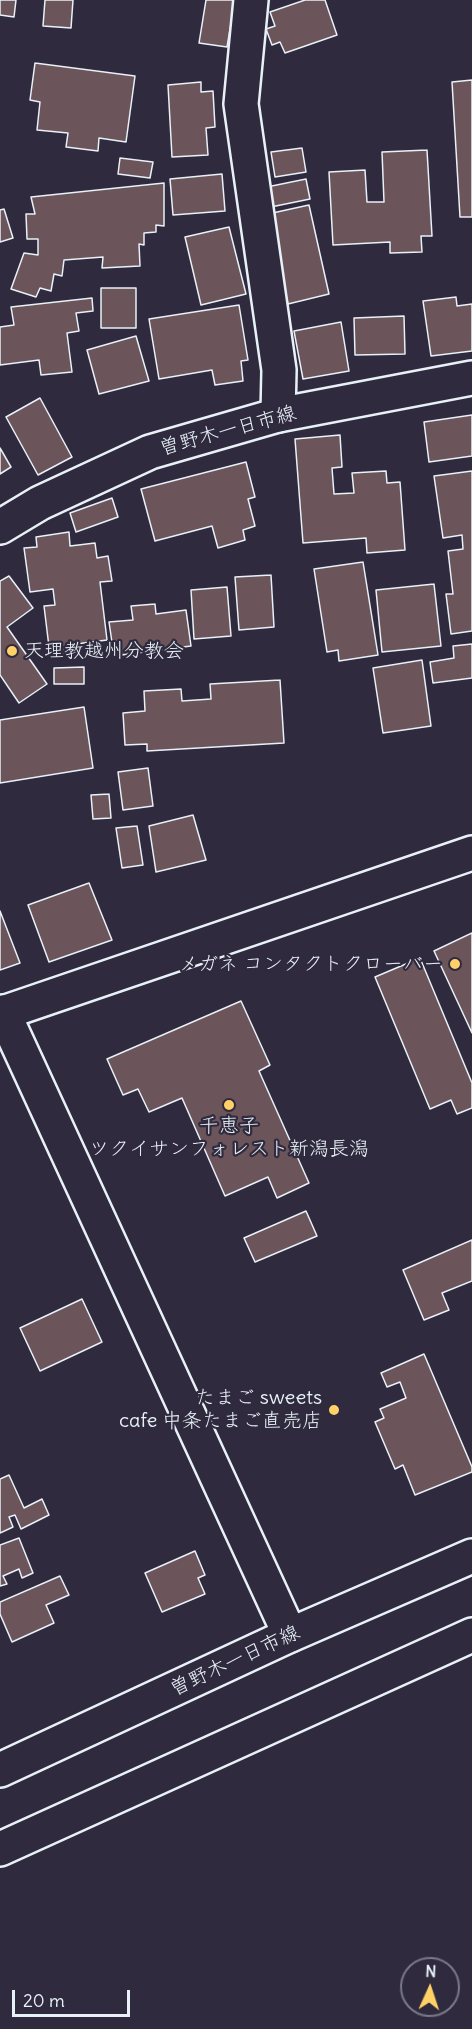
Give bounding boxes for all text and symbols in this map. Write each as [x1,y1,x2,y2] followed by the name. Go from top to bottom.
[157,401,299,461] street label: 曽野木一日市線
[24,639,184,663] place label: 天理教越州分教会
[5,644,19,658] marker: 天理教越州分教会
[178,952,443,976] place label: メガネ コンタクトクローバー
[448,957,462,971] marker: メガネ コンタクトクローバー
[222,1098,236,1112] marker: 千恵子 ツクイサンフォレスト新潟長潟
[89,1114,369,1161] place label: 千恵子 ツクイサンフォレスト新潟長潟
[119,1386,322,1433] place label: たまご sweets cafe 中条たまご直売店
[327,1403,341,1417] marker: たまご sweets cafe 中条たまご直売店
[166,1621,304,1701] street label: 曽野木一日市線
[400,1957,460,2017] north arrow
[425,1961,437,1981] text: N
[15,1978,134,2016] scale bar
[23,1989,65,2012] text: 20 m

